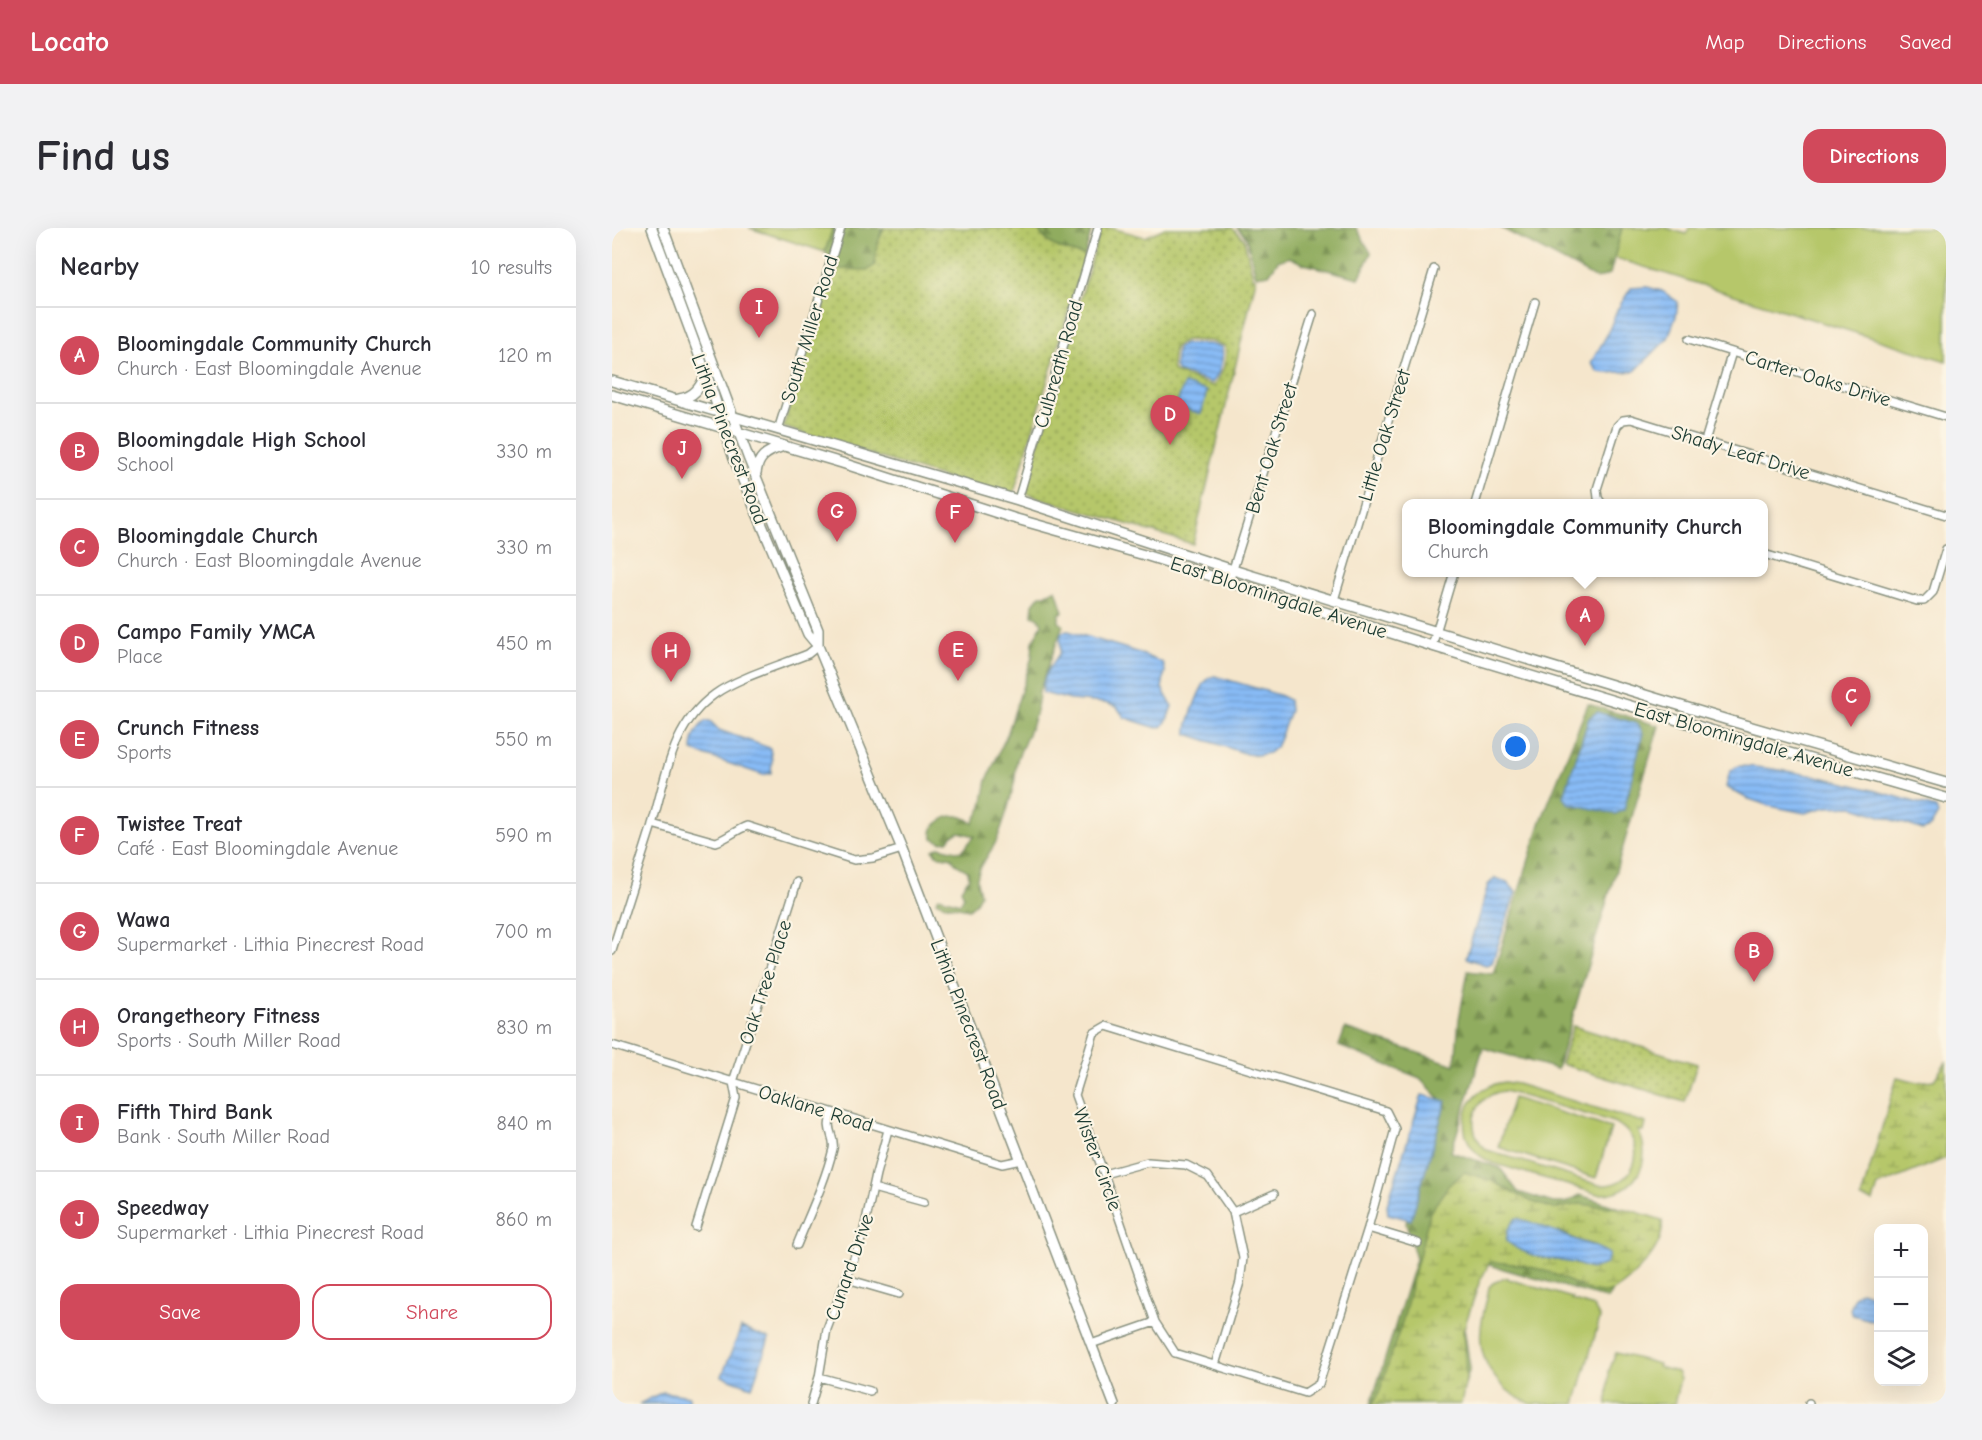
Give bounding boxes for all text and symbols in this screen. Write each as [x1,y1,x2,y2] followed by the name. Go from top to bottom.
[30,26,109,58] text: Locato
[1705,30,1745,54] text: Map
[1778,30,1867,54] text: Directions
[1900,30,1952,54] text: Saved
[1803,129,1946,183] button: Directions
[36,132,170,181] text: Find us
[60,252,139,282] text: Nearby
[776,253,843,406] street label: South Miller Road
[471,256,552,279] text: 10 results
[740,288,778,338] pin: I
[1029,298,1088,431] street label: Culbreath Road
[117,331,432,357] text: Bloomingdale Community Church
[74,344,85,367] text: A
[498,344,552,367] text: 120 m
[1742,345,1894,412] street label: Carter Oaks Drive
[686,351,773,528] street label: Lithia Pinecrest Road
[117,357,421,380] text: Church · East Bloomingdale Avenue
[1353,365,1416,504] street label: Little Oak Street
[1241,379,1303,516] street label: Bent Oak Street
[1150,396,1190,445] pin: D
[1669,420,1813,484] street label: Shady Leaf Drive
[117,427,366,453] text: Bloomingdale High School
[662,430,702,479] pin: J
[73,440,86,463] text: B
[496,440,552,463] text: 330 m
[117,453,174,476] text: School
[818,492,856,542] pin: G
[936,494,974,543] pin: F
[1402,499,1768,577] popup
[1428,514,1742,540] text: Bloomingdale Community Church
[117,523,318,549] text: Bloomingdale Church
[73,536,86,559] text: C
[496,536,552,559] text: 330 m
[1428,540,1489,563] text: Church
[117,549,421,572] text: Church · East Bloomingdale Avenue
[1167,552,1390,643] street label: East Bloomingdale Avenue
[1566,596,1604,646] pin: A
[117,619,315,645] text: Campo Family YMCA
[73,632,86,655] text: D
[496,632,552,655] text: 450 m
[652,632,690,682] pin: H
[938,632,978,681] pin: E
[117,645,163,668] text: Place
[1832,678,1870,727] pin: C
[1632,697,1856,782] street label: East Bloomingdale Avenue
[117,715,259,741] text: Crunch Fitness
[74,728,85,751] text: E
[495,728,552,751] text: 550 m
[1501,732,1530,761] your location
[117,741,171,764] text: Sports
[117,811,242,837] text: Twistee Treat
[74,824,85,847] text: F
[495,824,552,847] text: 590 m
[117,837,398,860] text: Café · East Bloomingdale Avenue
[117,907,171,933] text: Wawa
[734,917,796,1047] street label: Oak Tree Place
[72,920,87,943] text: G
[495,920,552,943] text: 700 m
[1734,932,1774,982] pin: B
[117,933,424,956] text: Supermarket · Lithia Pinecrest Road
[925,936,1012,1113] street label: Lithia Pinecrest Road
[117,1003,320,1029] text: Orangetheory Fitness
[72,1016,87,1039] text: H
[496,1016,552,1039] text: 830 m
[117,1029,341,1052] text: Sports · South Miller Road
[756,1080,876,1137] street label: Oaklane Road
[117,1099,272,1125] text: Fifth Third Bank
[1068,1104,1127,1214] street label: Wister Circle
[75,1112,84,1135] text: I
[497,1112,552,1135] text: 840 m
[117,1125,330,1148] text: Bank · South Miller Road
[117,1195,208,1221] text: Speedway
[75,1208,84,1231] text: J
[495,1208,552,1231] text: 860 m
[820,1211,879,1324] street label: Cunard Drive
[117,1221,424,1244] text: Supermarket · Lithia Pinecrest Road
[1874,1224,1928,1386] map controls
[1874,1224,1928,1278] button: +
[1874,1278,1928,1332] button: −
[60,1284,300,1340] button: Save
[312,1284,552,1340] button: Share
[1874,1332,1928,1386] button: layers

